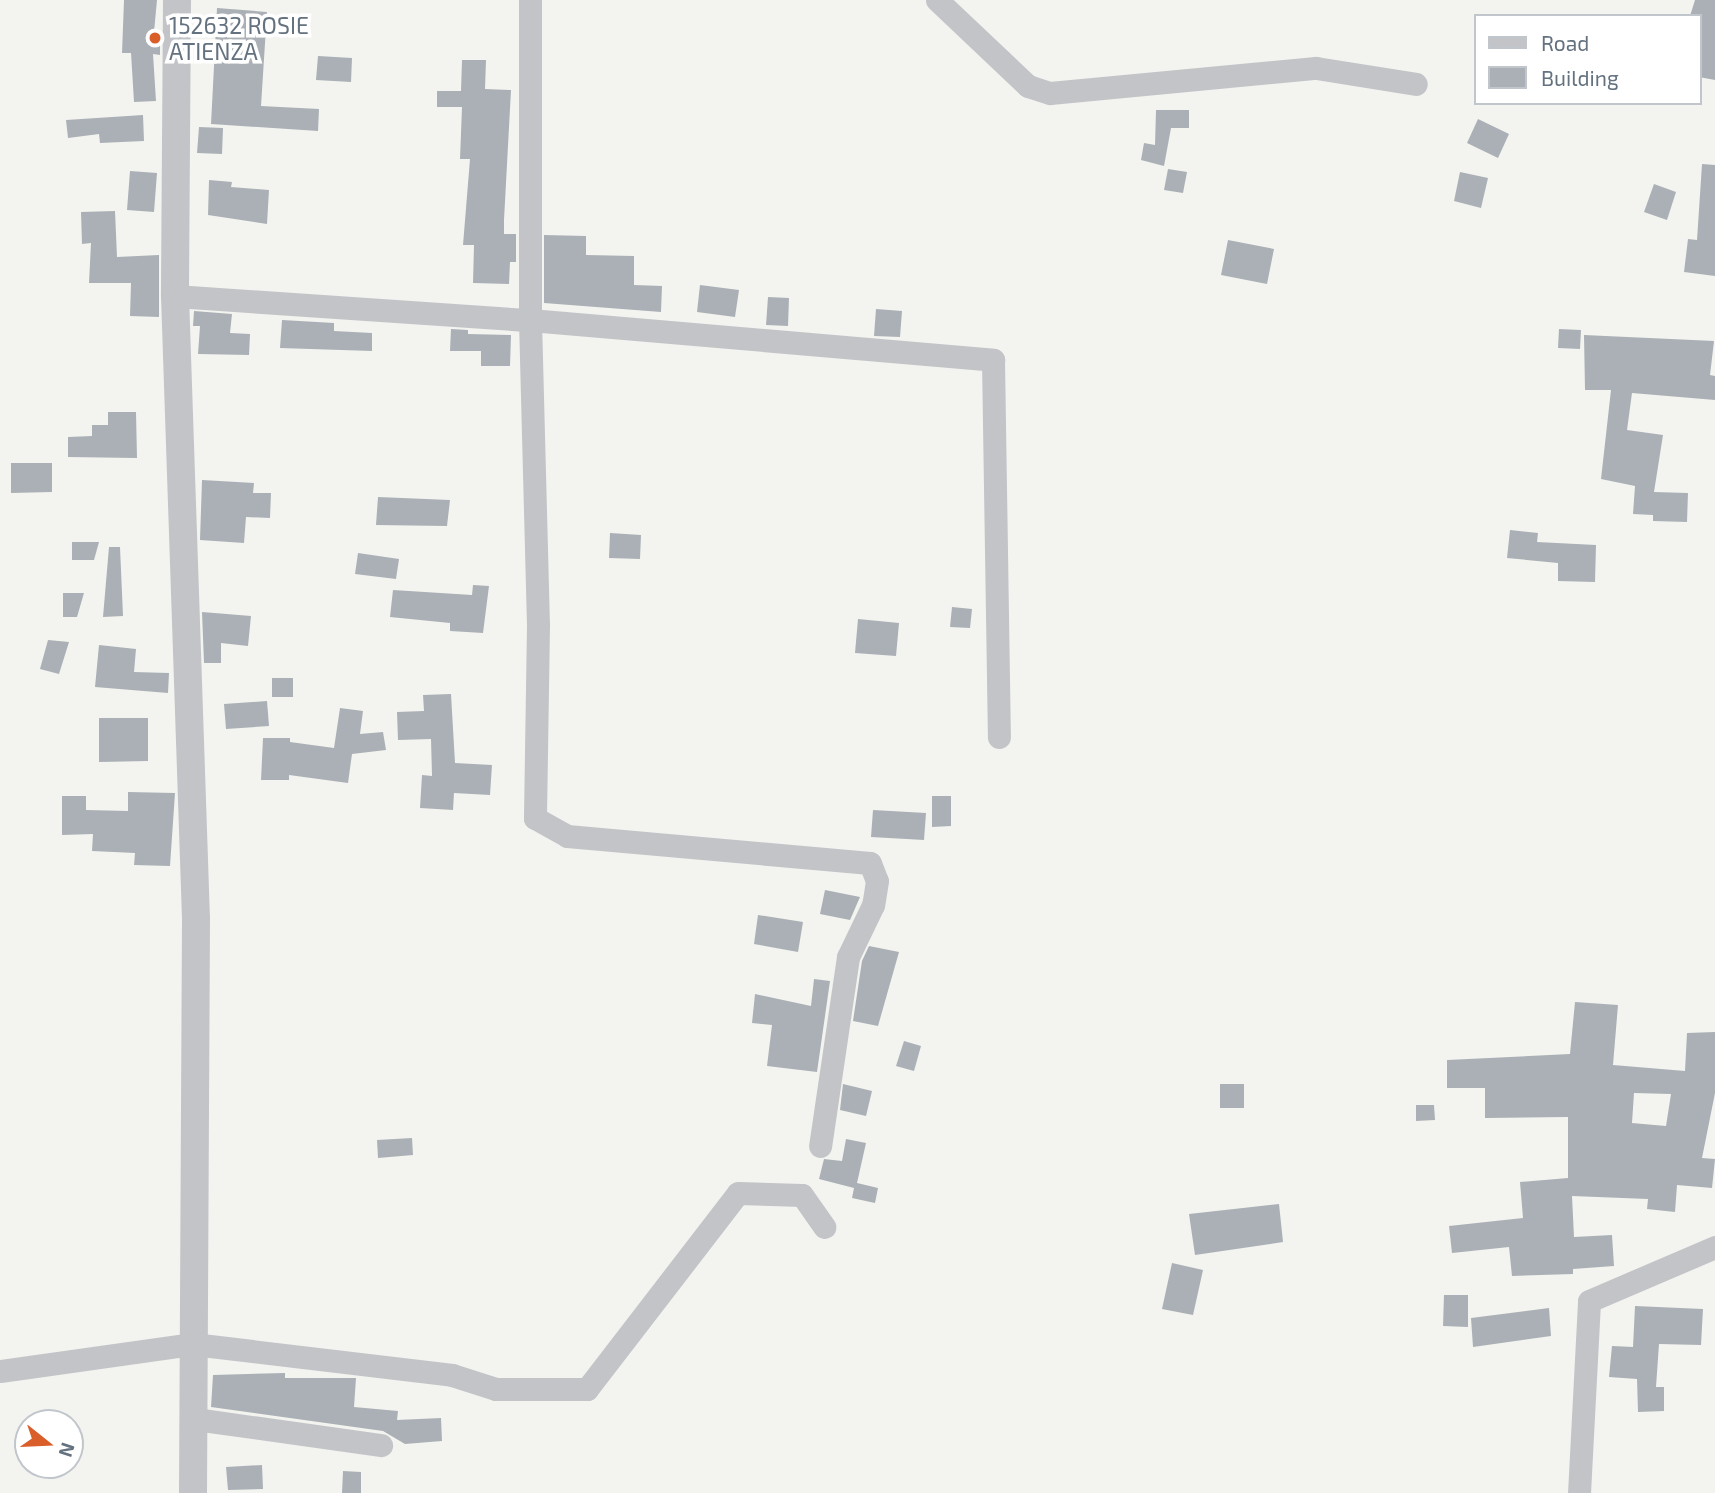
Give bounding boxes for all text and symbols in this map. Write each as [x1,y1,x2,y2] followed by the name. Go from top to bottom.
[169,11,309,65] place label: 152632 ROSIE ATIENZA
[1474,14,1701,105] legend
[147,30,163,46] marker: 152632 ROSIE ATIENZA
[1541,30,1589,55] text: Road
[1541,65,1619,90] text: Building
[14,1409,84,1479] north arrow
[54,1440,81,1460] text: N

